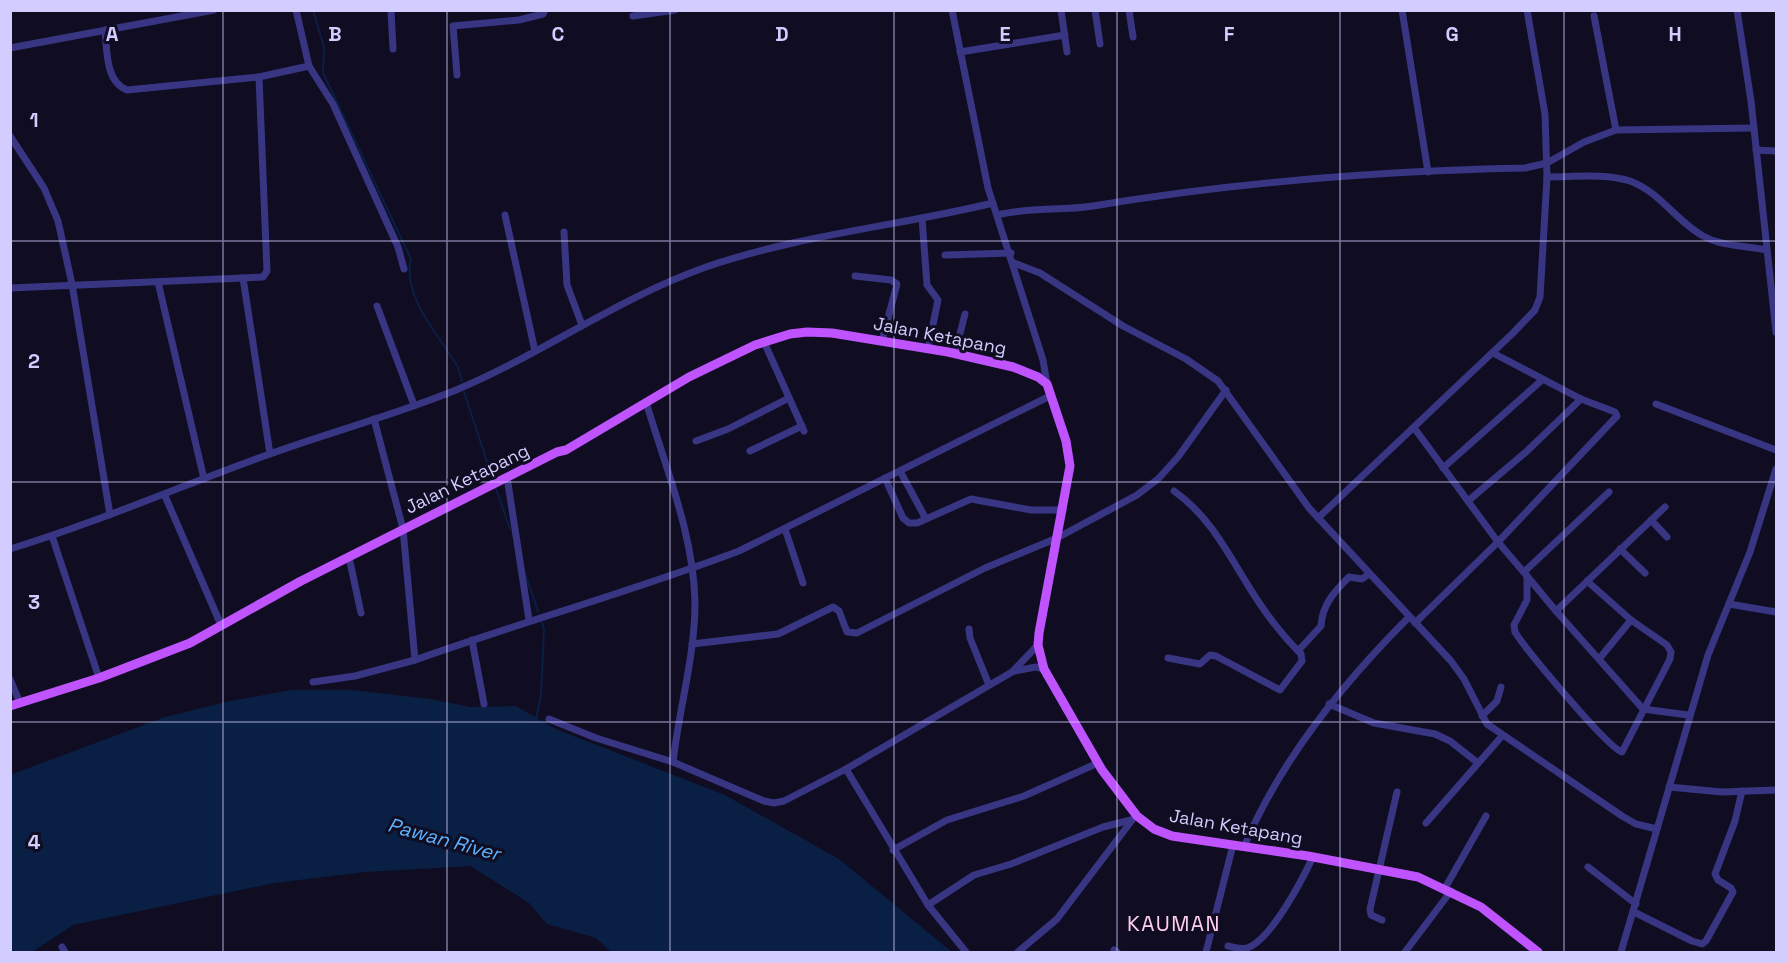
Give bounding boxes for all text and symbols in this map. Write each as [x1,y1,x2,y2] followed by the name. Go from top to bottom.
[106,21,119,47] text: A
[328,21,342,47] text: B
[552,21,565,47] text: C
[775,21,789,47] text: D
[999,21,1011,47] text: E
[1224,21,1235,47] text: F
[1445,21,1459,47] text: G
[1668,21,1682,47] text: H
[29,107,39,133] text: 1
[872,311,1009,360] street label: Jalan Ketapang
[28,348,40,374] text: 2
[401,439,533,518] street label: Jalan Ketapang
[28,589,40,615] text: 3
[1168,803,1305,850] street label: Jalan Ketapang
[385,812,505,867] water label: Pawan River
[28,829,41,855] text: 4
[1127,910,1221,937] district label: KAUMAN

